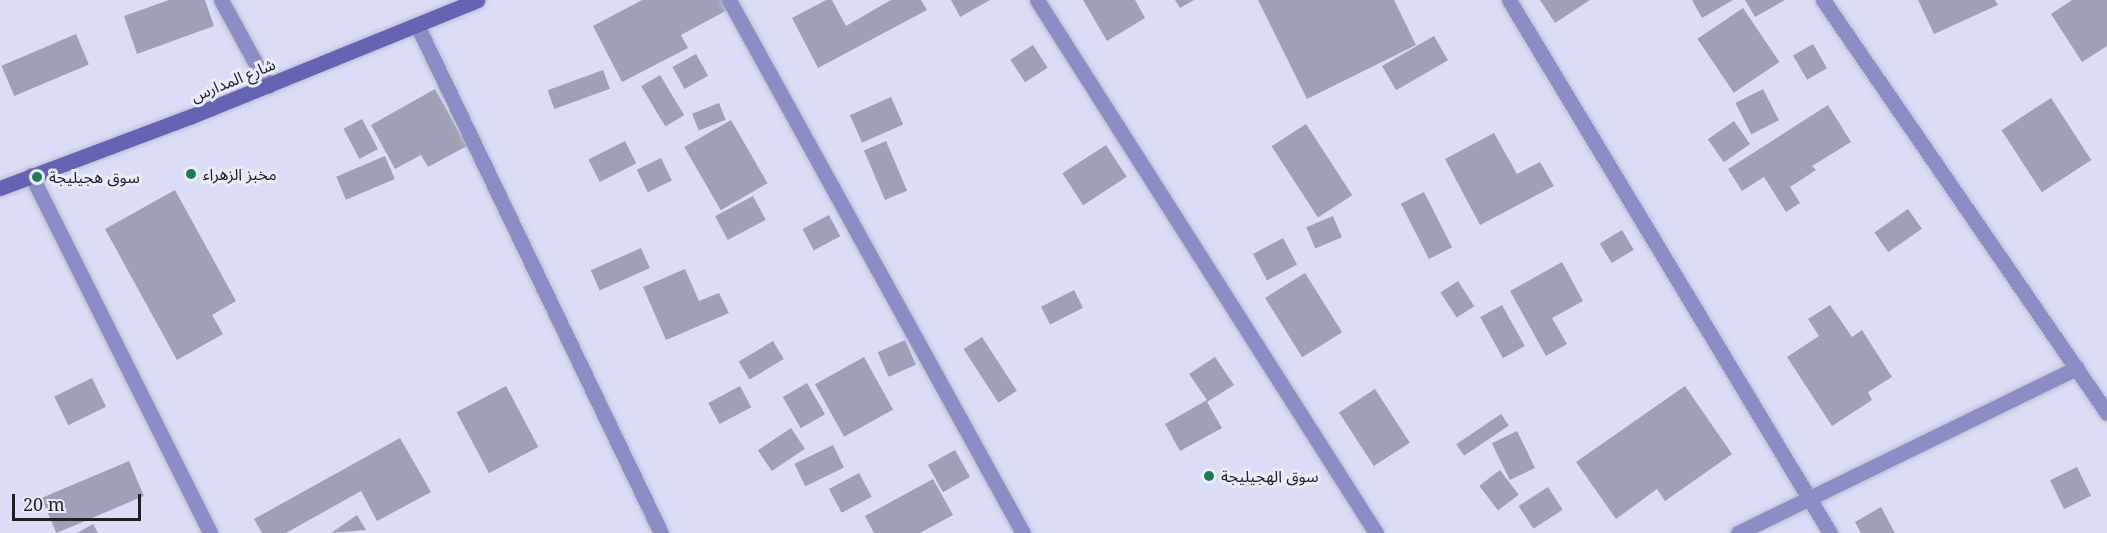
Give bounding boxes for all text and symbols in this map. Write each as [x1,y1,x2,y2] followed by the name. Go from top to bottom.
[188,54,278,106] street label: شارع المدارس
[203,164,277,184] place label: مخبز الزهراء
[49,167,140,187] place label: سوق هجيليجة
[184,167,198,181] marker: مخبز الزهراء
[30,170,44,184] marker: سوق هجيليجة
[1221,466,1319,486] place label: سوق الهجيليجة
[1202,469,1216,483] marker: سوق الهجيليجة
[15,482,144,520] scale bar
[23,492,65,516] text: 20 m

